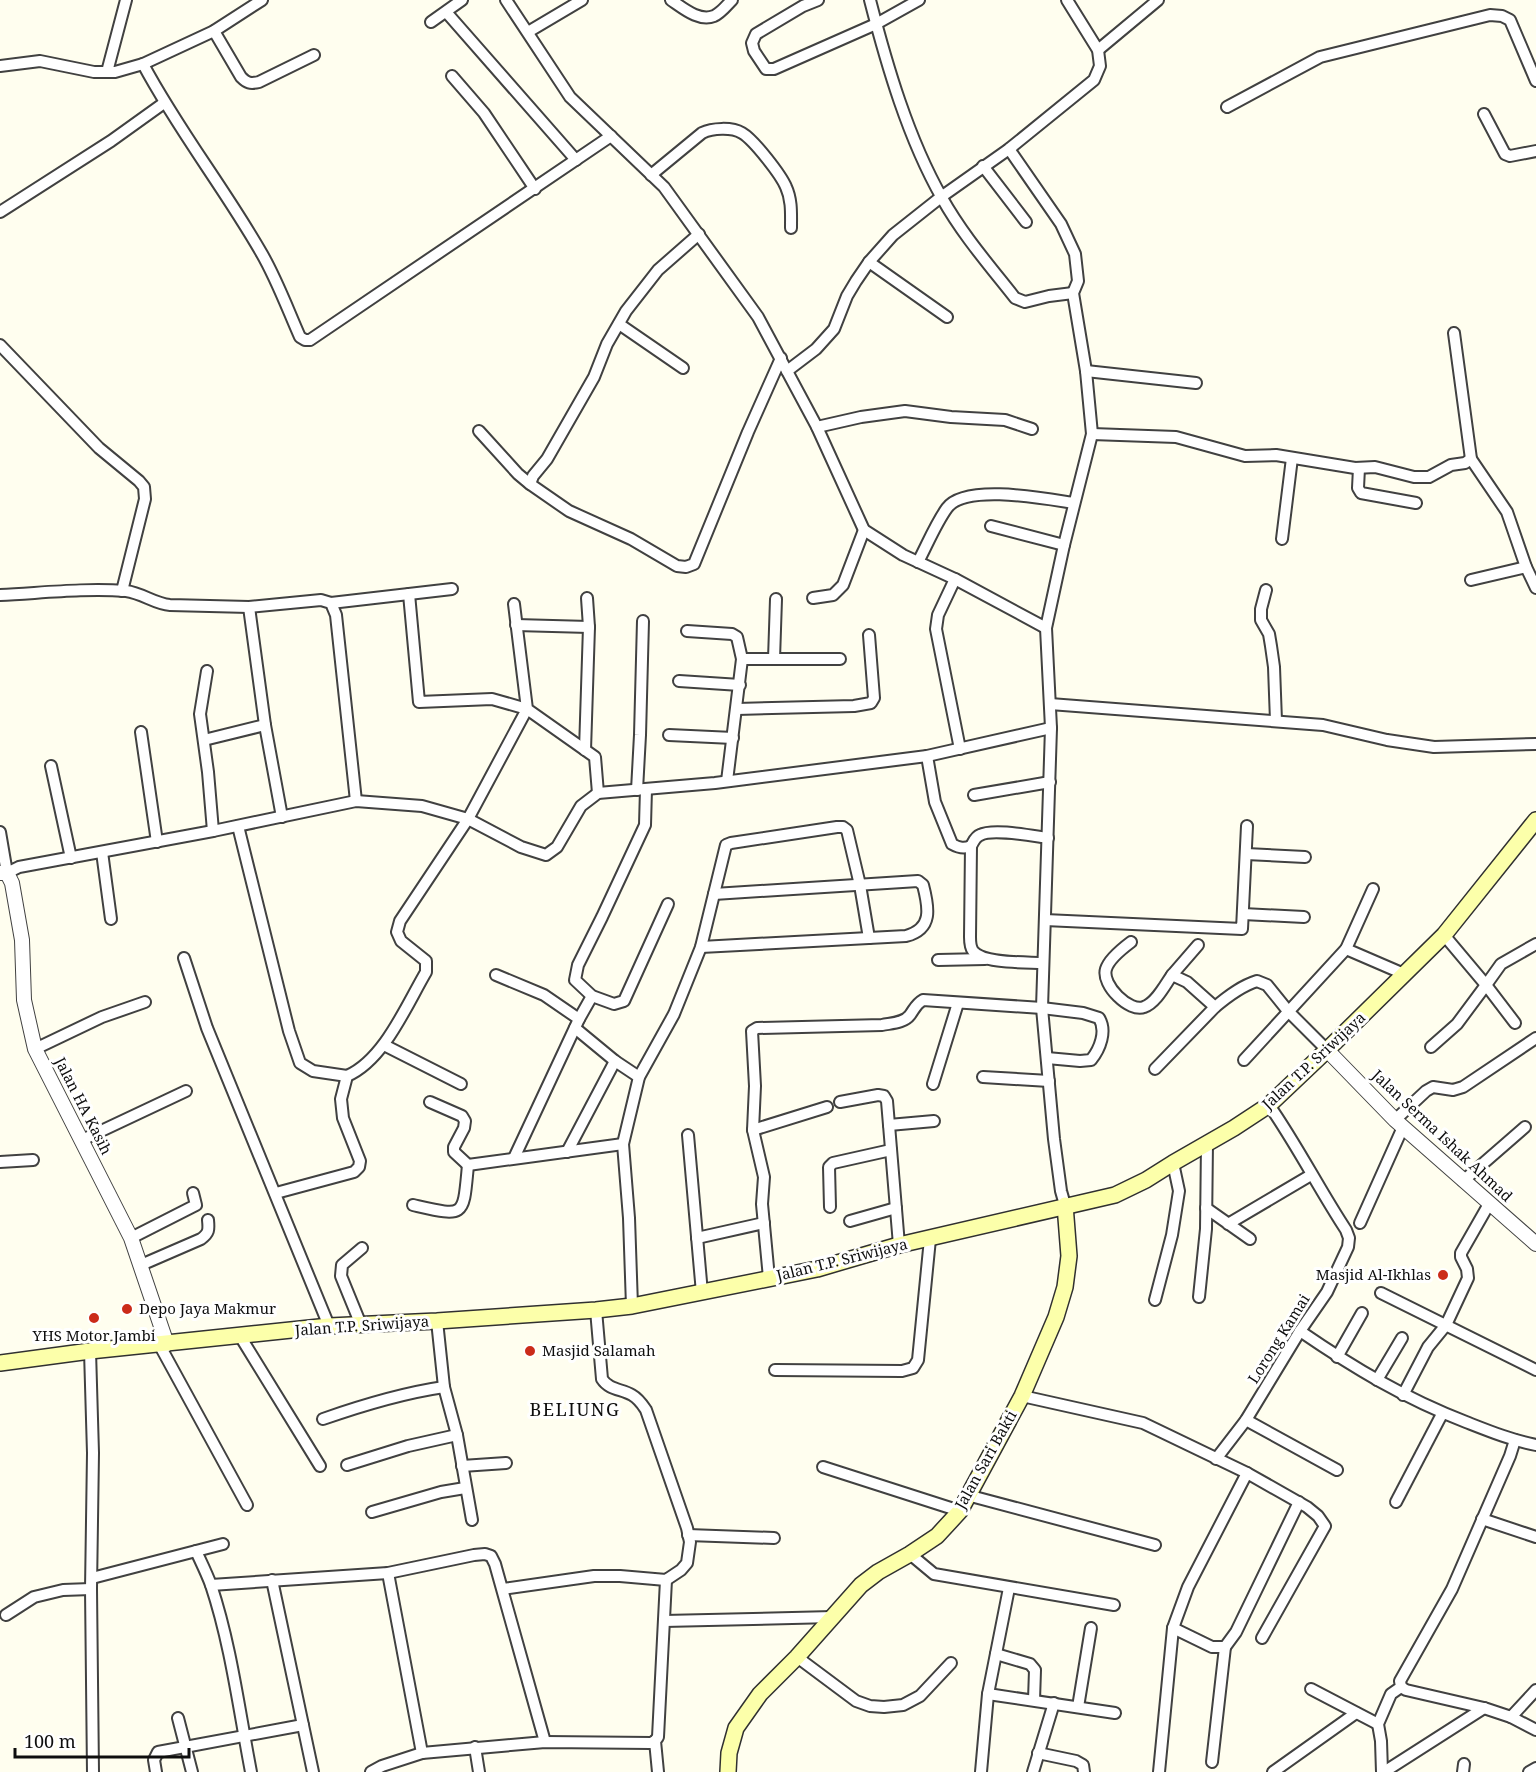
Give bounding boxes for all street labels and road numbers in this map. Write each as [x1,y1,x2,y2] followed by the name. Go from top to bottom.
[1257,1007,1369,1114] street label: Jalan T.P. Sriwijaya
[50,1052,117,1158] street label: Jalan HA Kasih
[1367,1064,1517,1206] street label: Jalan Serma Ishak Ahmad
[773,1233,909,1285] street label: Jalan T.P. Sriwijaya
[1243,1290,1314,1387] street label: Lorong Kamai
[293,1310,430,1340] street label: Jalan T.P. Sriwijaya
[949,1406,1021,1513] street label: Jalan Sari Bakti

